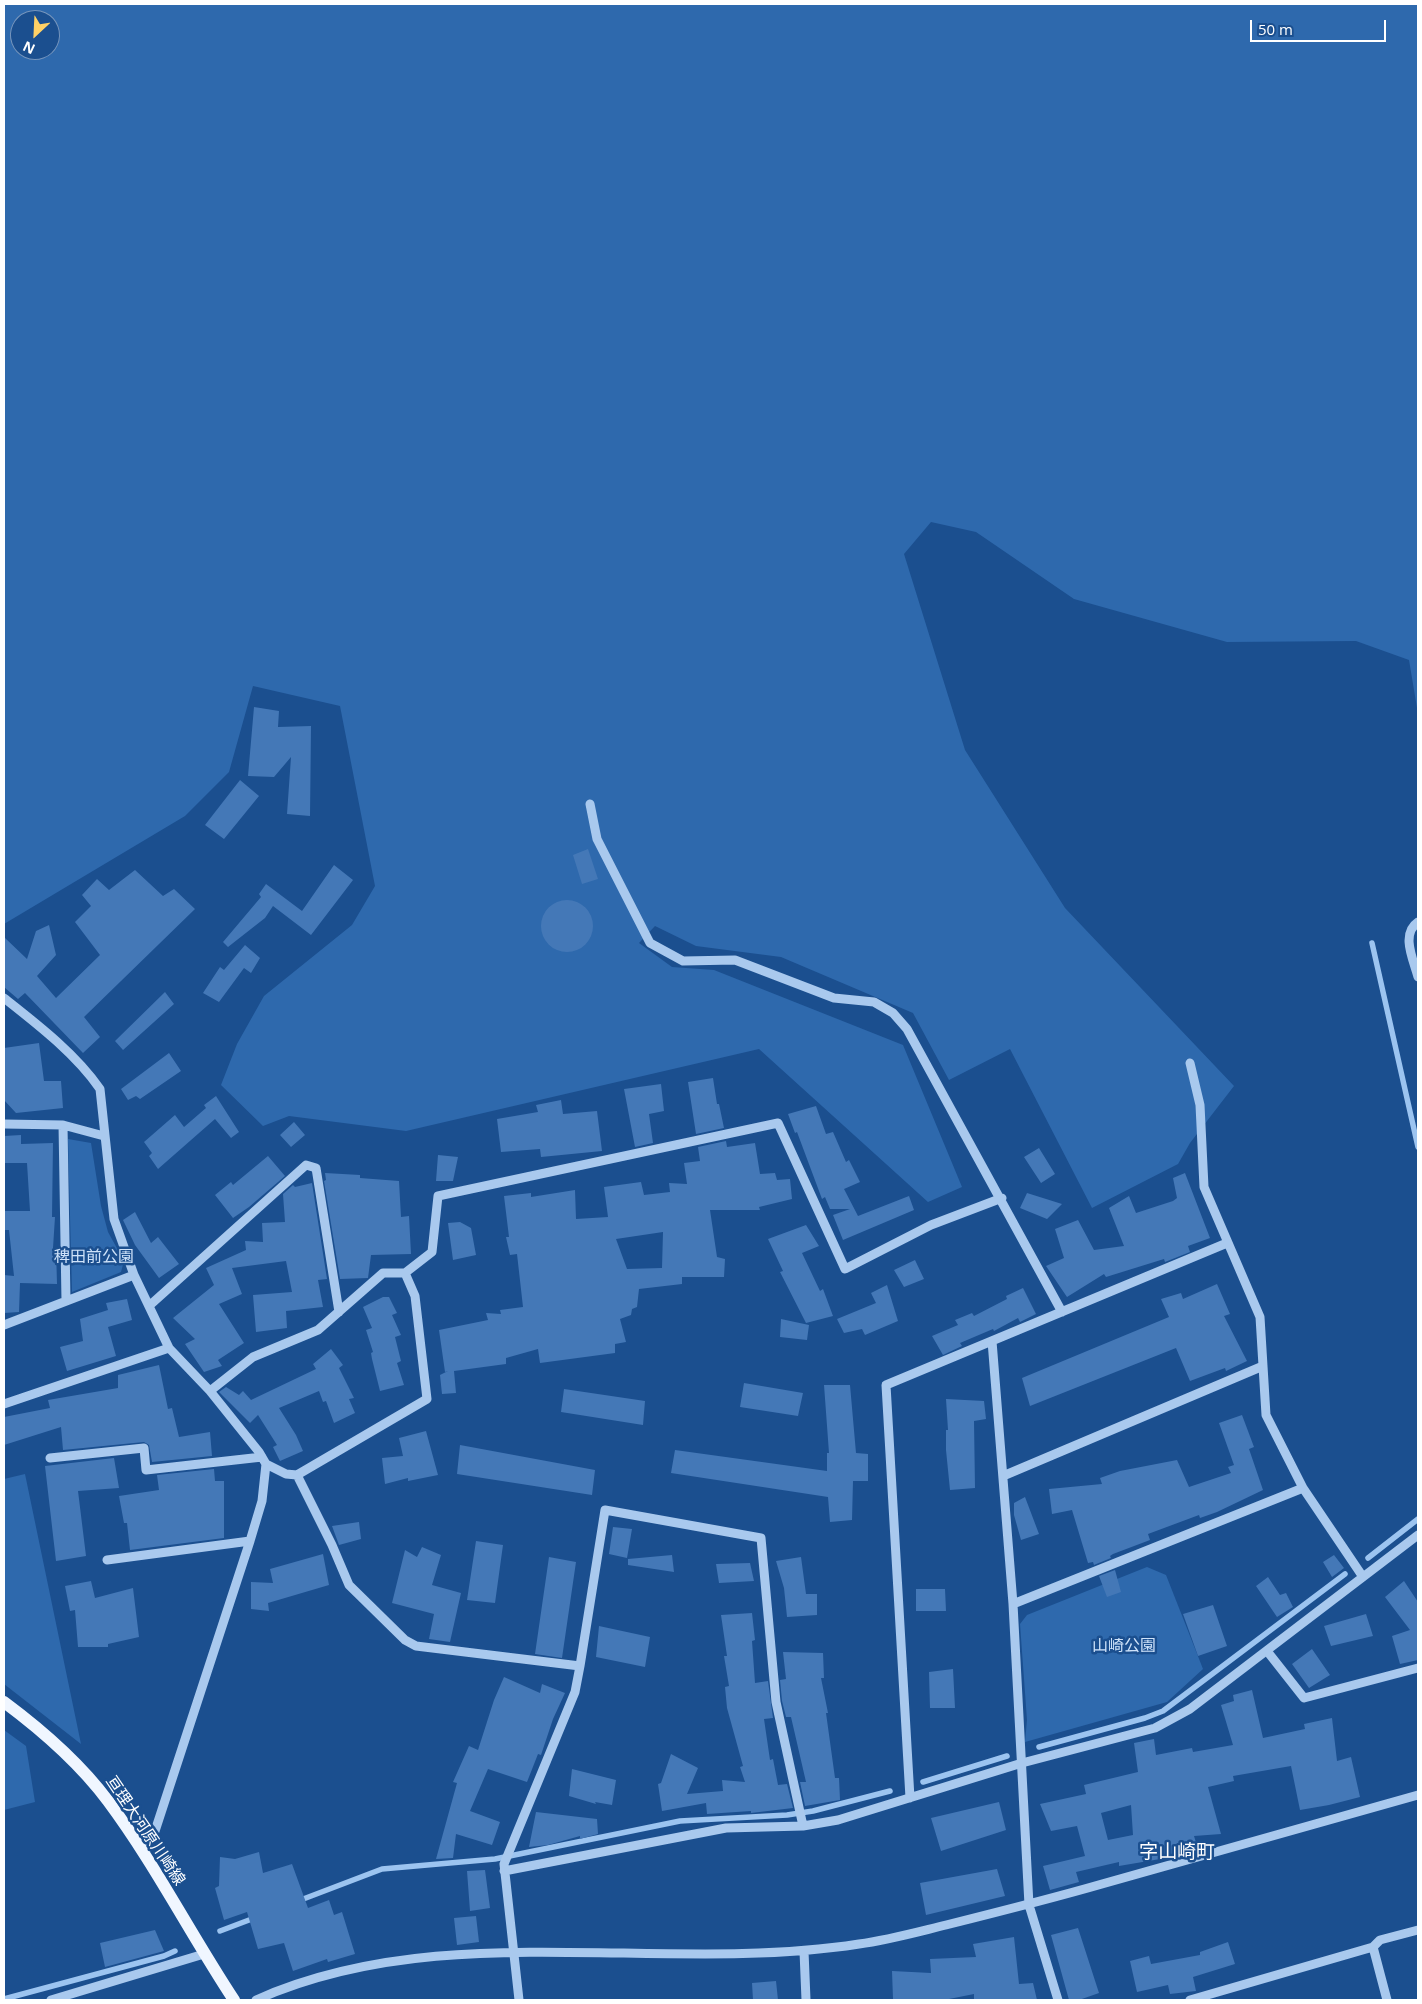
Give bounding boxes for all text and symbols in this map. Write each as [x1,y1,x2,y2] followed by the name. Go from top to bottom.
[10,10,60,60] north arrow
[1252,10,1388,42] scale bar
[1258,19,1293,39] text: 50 m
[20,37,38,59] text: N
[54,1247,134,1267] park label: 稗田前公園
[1092,1636,1156,1656] park label: 山崎公園
[101,1773,189,1889] street label: 亘理大河原川崎線
[1139,1842,1215,1864] district label: 字山崎町

